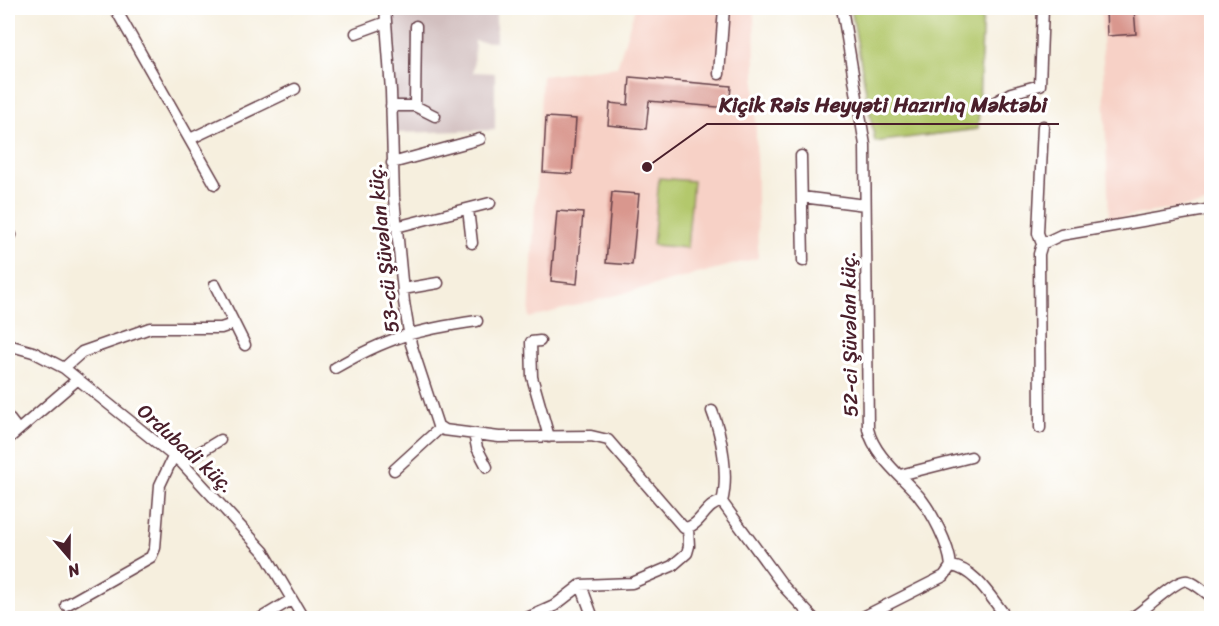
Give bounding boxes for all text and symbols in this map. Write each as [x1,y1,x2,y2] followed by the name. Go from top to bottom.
[707,85,1059,124] callout: Kiçik Rəis Heyyəti Hazırlıq Məktəbi
[718,86,1048,124] text: Kiçik Rəis Heyyəti Hazırlıq Məktəbi
[357,161,410,334] street label: 53-cü Şüvəlan küç.
[831,251,868,417] street label: 52-ci Şüvəlan küç.
[129,395,243,502] street label: Ordubadi küç.
[39,527,99,587] north arrow
[63,555,85,586] text: N

